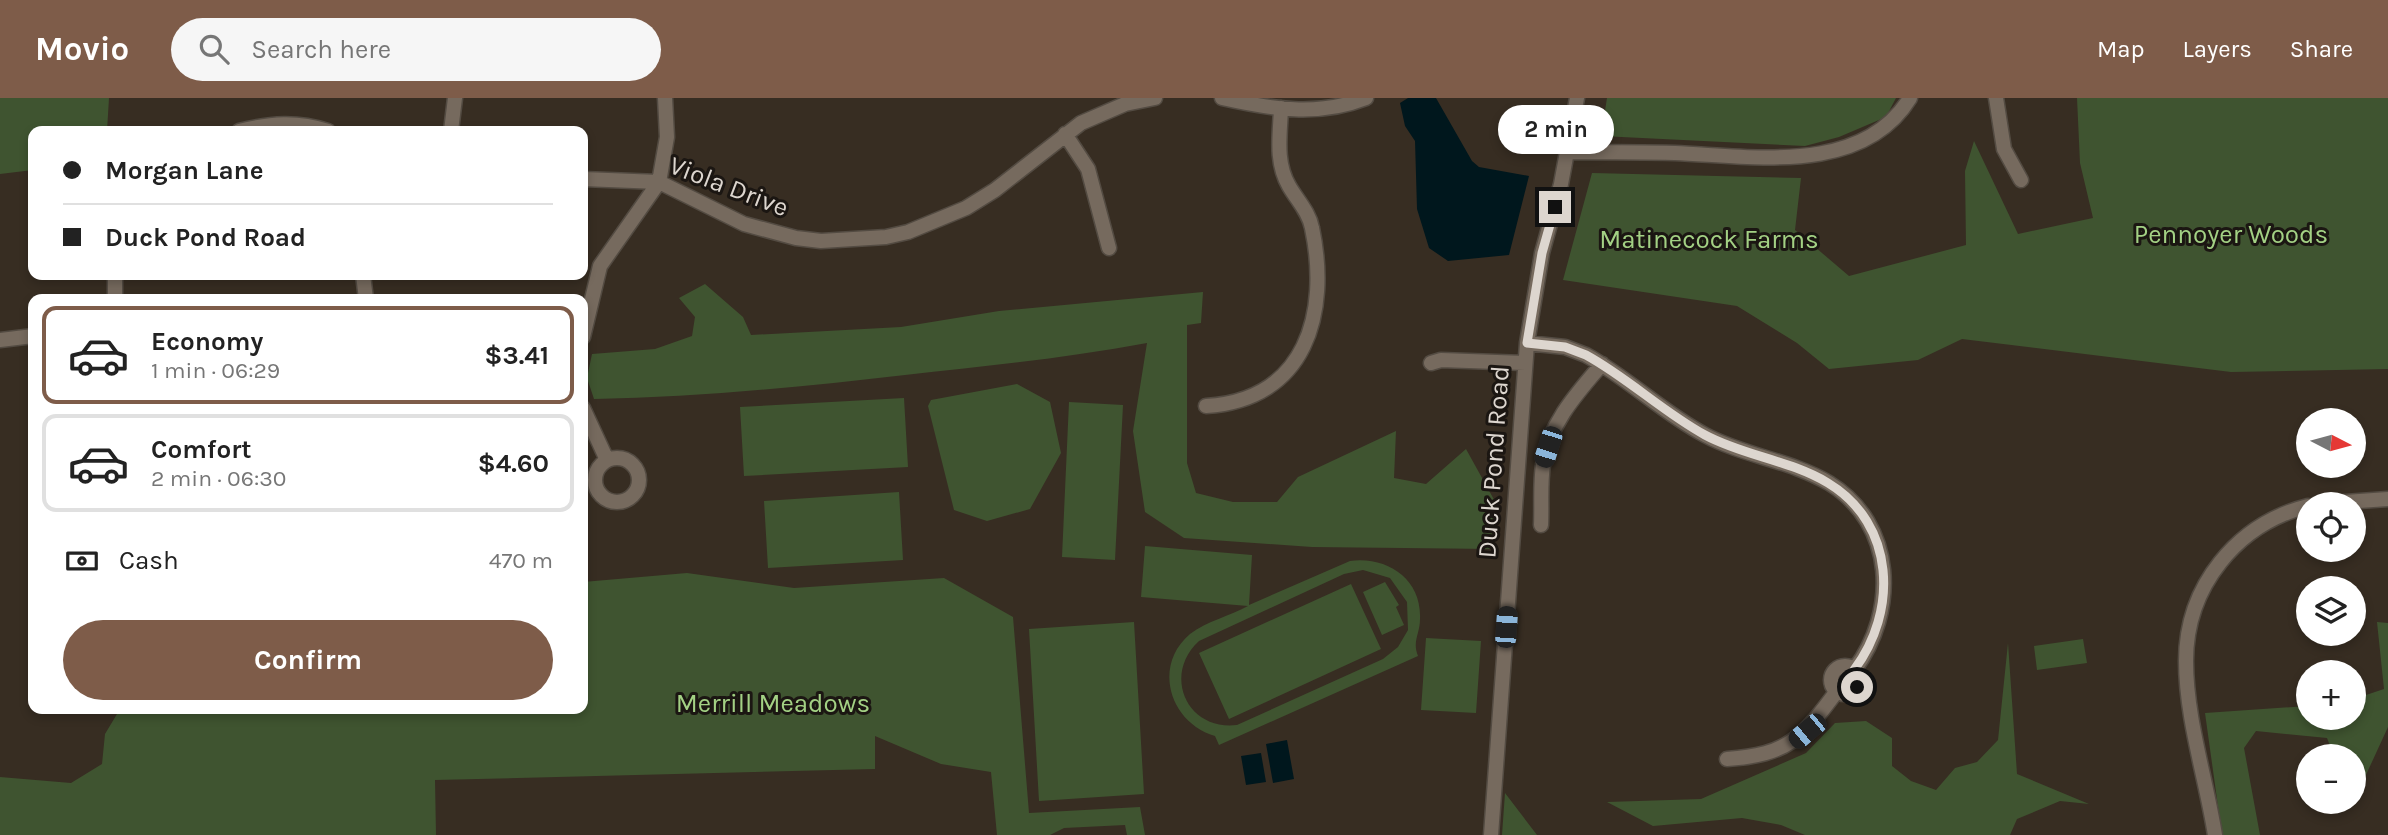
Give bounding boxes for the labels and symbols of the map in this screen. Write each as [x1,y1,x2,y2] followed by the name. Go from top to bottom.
[1497,105,1613,154] callout: 2 min
[665,150,793,223] street label: Viola Drive
[1539,191,1571,223] route end
[2134,219,2328,250] park label: Pennoyer Woods
[1599,224,1819,255] park label: Matinecock Farms
[1471,365,1516,559] street label: Duck Pond Road
[2296,408,2366,478] north arrow
[1532,424,1565,470] car
[1495,605,1518,649] car
[1841,671,1873,703] route start
[676,688,870,719] park label: Merrill Meadows
[1785,709,1830,753] car

